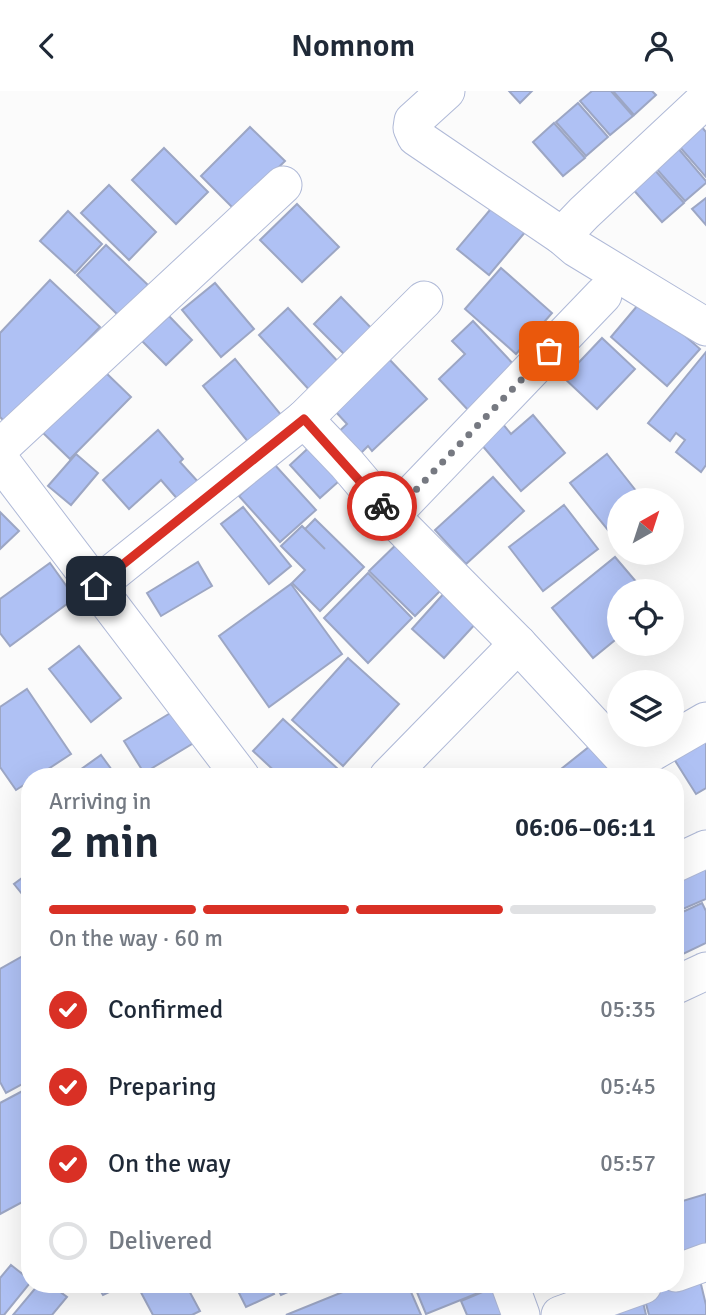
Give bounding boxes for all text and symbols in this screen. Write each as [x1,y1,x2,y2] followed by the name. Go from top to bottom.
[291,26,415,65] text: Nomnom
[28,27,66,65] icon: back
[640,27,678,65] icon: person
[519,321,579,381] pin
[530,332,568,370] icon: bag
[347,471,417,541] courier
[363,487,401,525] icon: bike
[607,488,684,565] north arrow
[607,488,684,747] map controls
[66,556,126,616] pin
[77,567,115,605] icon: home
[607,579,684,656] button: locate
[607,670,684,747] button: layers
[49,787,151,816] text: Arriving in
[515,812,656,844] text: 06:06–06:11
[49,814,159,870] text: 2 min
[49,924,223,953] text: On the way · 60 m
[49,991,87,1029] icon: check
[108,994,223,1026] text: Confirmed
[600,995,656,1024] text: 05:35
[49,1068,87,1106] icon: check
[108,1071,216,1103] text: Preparing
[600,1072,656,1101] text: 05:45
[49,1145,87,1183] icon: check
[108,1148,231,1180] text: On the way
[600,1149,656,1178] text: 05:57
[108,1225,213,1257] text: Delivered

